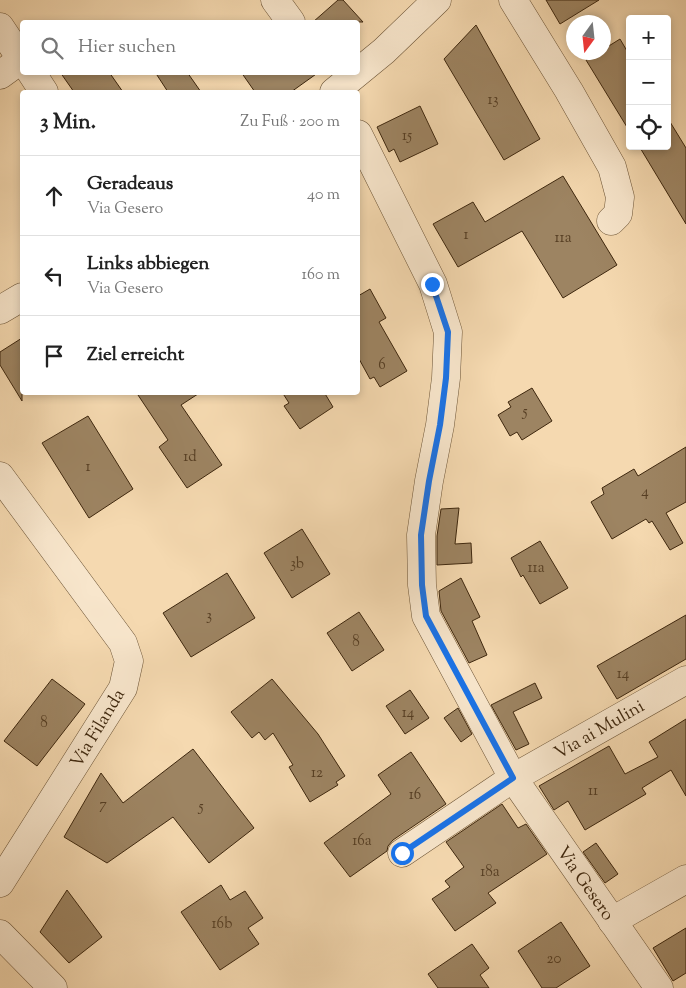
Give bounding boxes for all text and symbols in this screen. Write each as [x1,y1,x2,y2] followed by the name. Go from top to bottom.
[566,15,611,60] north arrow
[626,15,671,150] map controls
[626,15,671,60] button: +
[20,20,360,75] search box
[38,34,66,62] icon: search
[78,34,176,61] text: Hier suchen
[626,60,671,105] button: −
[487,90,499,111] house number: 13
[626,105,671,150] button: locate
[40,108,96,138] text: 3 Min.
[240,111,340,134] text: Zu Fuß · 200 m
[402,126,412,147] house number: 15
[87,171,173,198] text: Geradeaus
[40,182,68,210] icon: ahead
[307,184,340,207] text: 40 m
[87,198,163,221] text: Via Gesero
[463,225,469,246] house number: 1
[554,228,572,249] house number: 11a
[87,251,210,278] text: Links abbiegen
[40,262,68,290] icon: left
[302,264,340,287] text: 160 m
[421,273,444,296] route end
[87,278,163,301] text: Via Gesero
[40,342,68,370] icon: arrive
[87,342,184,369] text: Ziel erreicht
[378,355,386,376] house number: 6
[521,402,528,423] house number: 5
[183,447,197,468] house number: 1d
[85,457,91,478] house number: 1
[641,482,649,503] house number: 4
[290,554,304,575] house number: 3b
[527,558,545,579] house number: 11a
[206,606,212,627] house number: 3
[352,632,360,653] house number: 8
[617,664,630,685] house number: 14
[65,685,132,773] street label: Via Filanda
[550,694,650,767] street label: Via ai Mulini
[402,703,415,724] house number: 14
[40,713,48,734] house number: 8
[311,763,323,784] house number: 12
[588,781,598,802] house number: 11
[409,785,421,806] house number: 16
[99,795,107,816] house number: 7
[197,797,204,818] house number: 5
[352,831,372,852] house number: 16a
[391,842,414,865] route start
[549,842,620,927] street label: Via Gesero
[480,862,500,883] house number: 18a
[211,914,233,935] house number: 16b
[547,949,562,970] house number: 20

